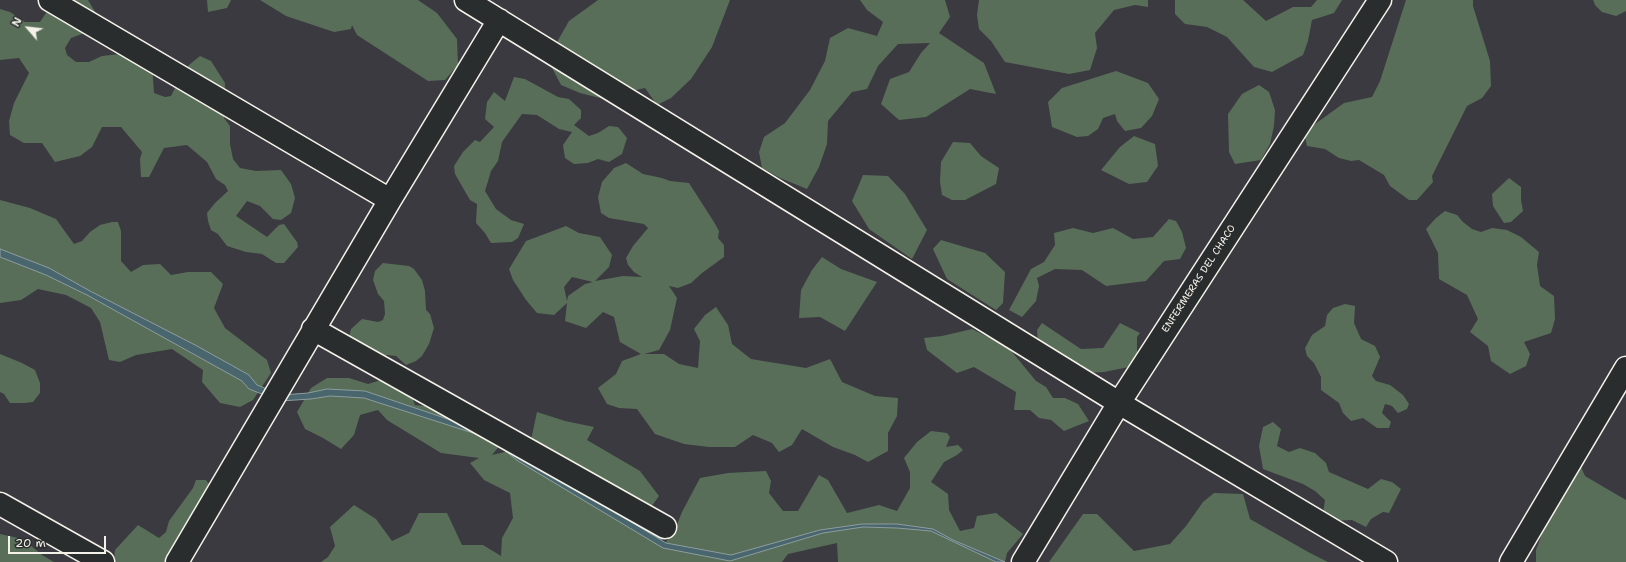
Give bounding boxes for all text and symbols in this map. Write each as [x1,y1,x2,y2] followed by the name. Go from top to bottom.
[8,8,48,48] north arrow
[8,15,26,30] text: N
[1160,223,1238,335] street label: ENFERMERAS DEL CHACO
[10,528,108,554] scale bar
[15,535,46,551] text: 20 m

